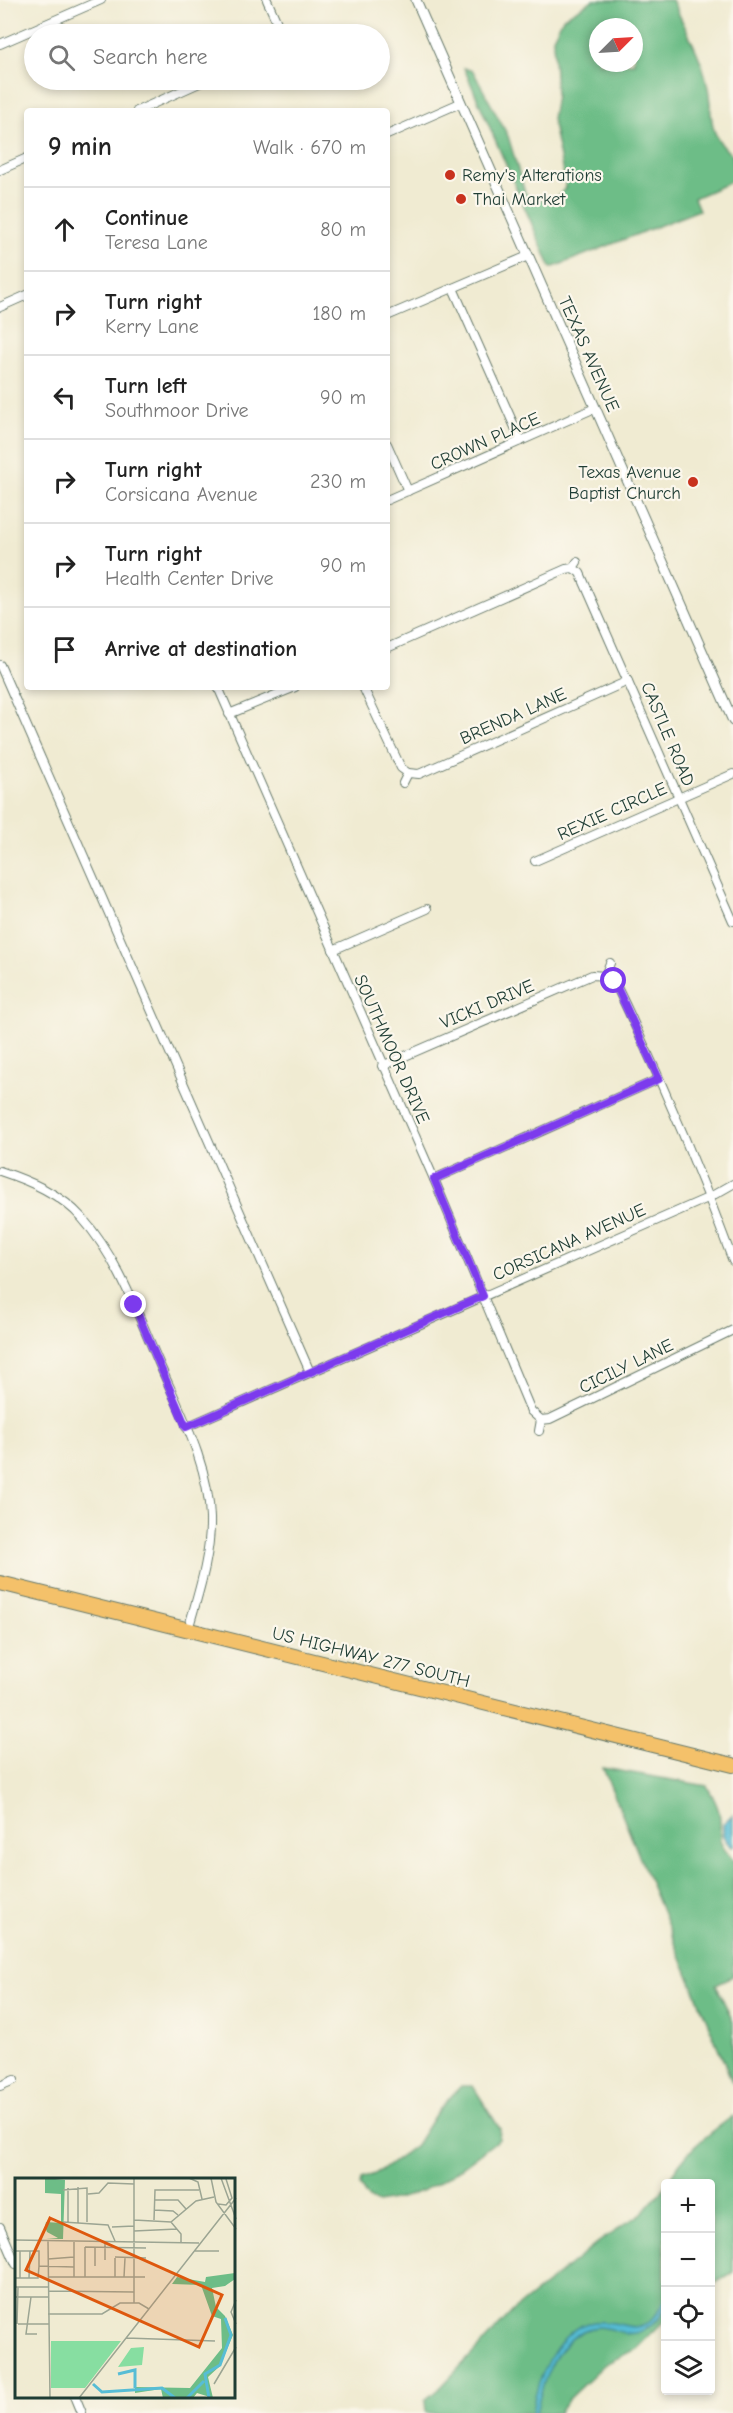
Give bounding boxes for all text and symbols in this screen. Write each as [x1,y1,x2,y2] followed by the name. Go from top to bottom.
[589,18,643,72] north arrow
[24,24,390,90] search box
[45,41,78,74] icon: search
[93,44,208,70] text: Search here
[48,132,112,162] text: 9 min
[253,136,366,159] text: Walk · 670 m
[462,165,602,186] place label: Remy's Alterations
[443,168,457,182] marker: Remy's Alterations
[473,189,566,210] place label: Thai Market
[454,192,468,206] marker: Thai Market
[105,205,188,231] text: Continue
[48,213,81,246] icon: ahead
[320,218,366,241] text: 80 m
[105,231,208,254] text: Teresa Lane
[105,289,202,315] text: Turn right
[554,293,623,415] street label: TEXAS AVENUE
[48,297,81,330] icon: right
[312,302,366,325] text: 180 m
[105,315,199,338] text: Kerry Lane
[105,373,187,399] text: Turn left
[48,381,81,414] icon: left
[320,386,366,409] text: 90 m
[105,399,249,422] text: Southmoor Drive
[427,408,543,475] street label: CROWN PLACE
[105,457,202,483] text: Turn right
[568,462,681,504] place label: Texas Avenue Baptist Church
[48,465,81,498] icon: right
[310,470,366,493] text: 230 m
[686,475,700,489] marker: Texas Avenue Baptist Church
[105,483,258,506] text: Corsicana Avenue
[105,541,202,567] text: Turn right
[48,549,81,582] icon: right
[320,554,366,577] text: 90 m
[105,567,273,590] text: Health Center Drive
[48,633,81,666] icon: arrive
[105,636,297,662] text: Arrive at destination
[636,679,699,789] street label: CASTLE ROAD
[457,684,570,749] street label: BRENDA LANE
[554,778,670,845] street label: REXIE CIRCLE
[600,967,626,993] route start
[349,971,434,1127] street label: SOUTHMOOR DRIVE
[437,975,537,1034] street label: VICKI DRIVE
[490,1199,649,1286] street label: CORSICANA AVENUE
[120,1291,146,1317] route end
[576,1335,677,1398] street label: CICILY LANE
[270,1623,472,1692] street label: US HIGHWAY 277 SOUTH
[15,2178,236,2398] inset map
[661,2179,715,2395] map controls
[661,2179,715,2233] button: +
[661,2233,715,2287] button: −
[661,2287,715,2341] button: locate
[661,2341,715,2395] button: layers

